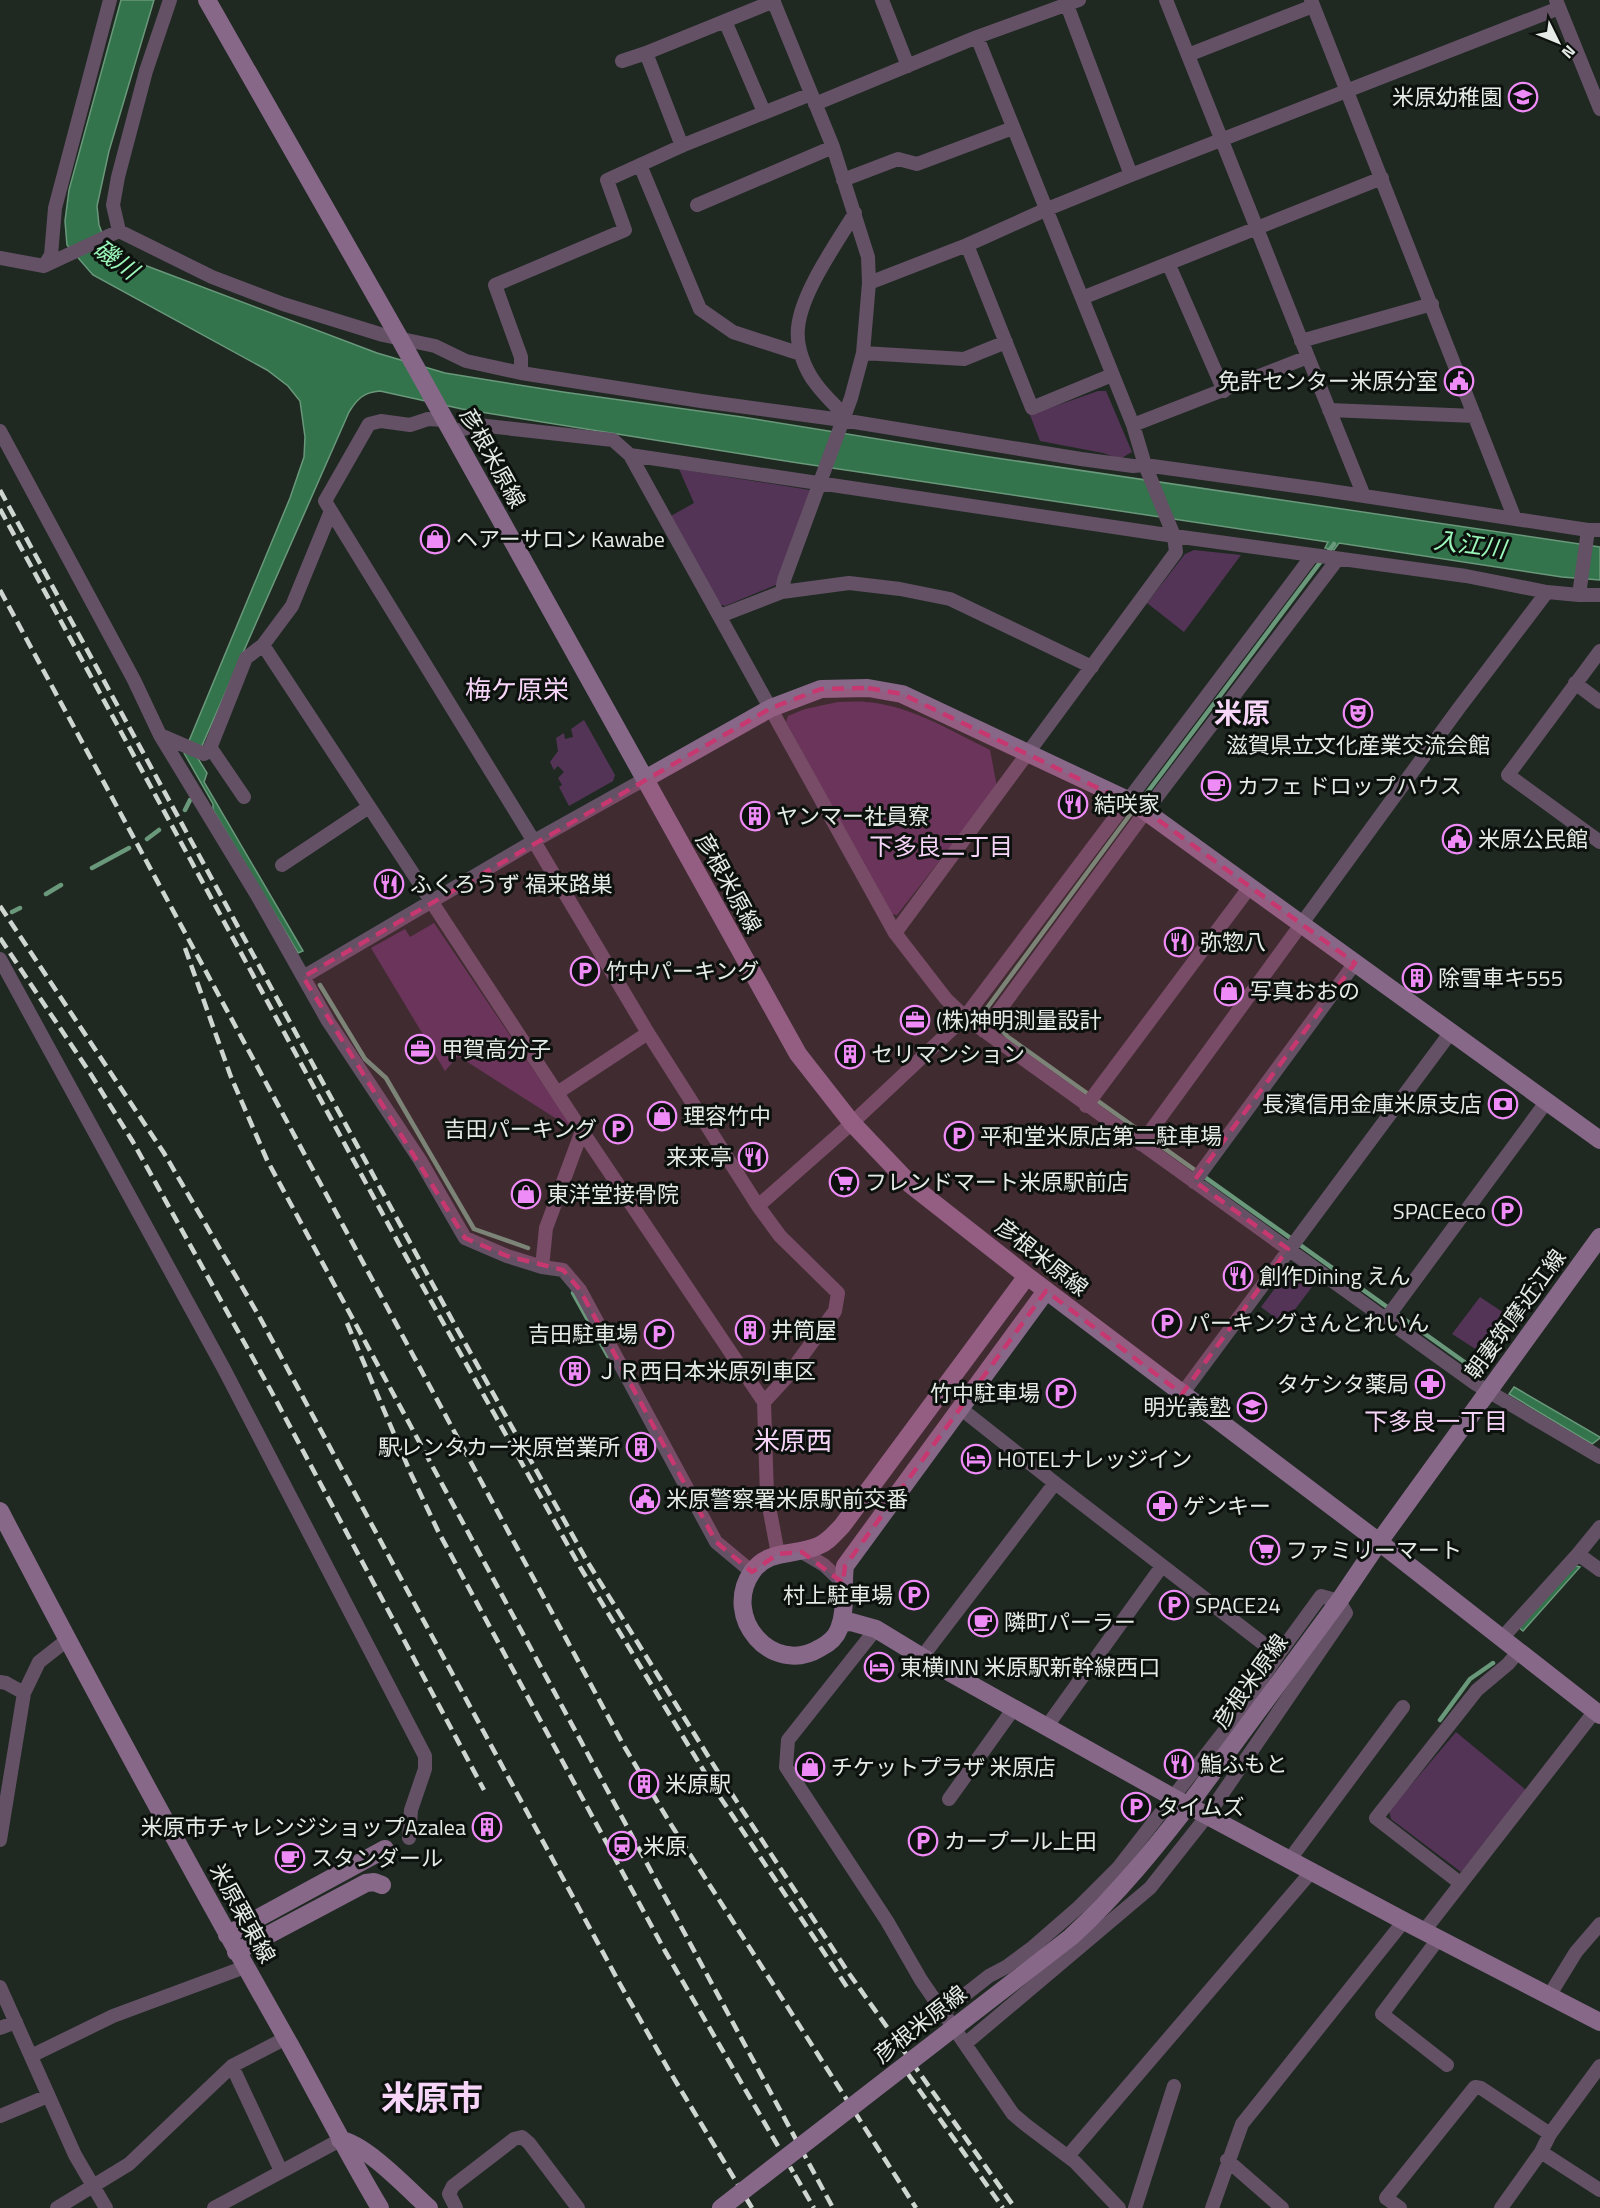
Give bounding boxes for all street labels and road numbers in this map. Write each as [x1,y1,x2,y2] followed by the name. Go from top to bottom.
[451,402,535,514] street label: 彦根米原線
[687,827,771,939] street label: 彦根米原線
[988,1210,1096,1304] street label: 彦根米原線
[1456,1242,1574,1386] street label: 朝妻筑摩近江線
[1204,1627,1296,1735] street label: 彦根米原線
[201,1857,285,1969] street label: 米原栗東線
[866,1977,974,2071] street label: 彦根米原線

